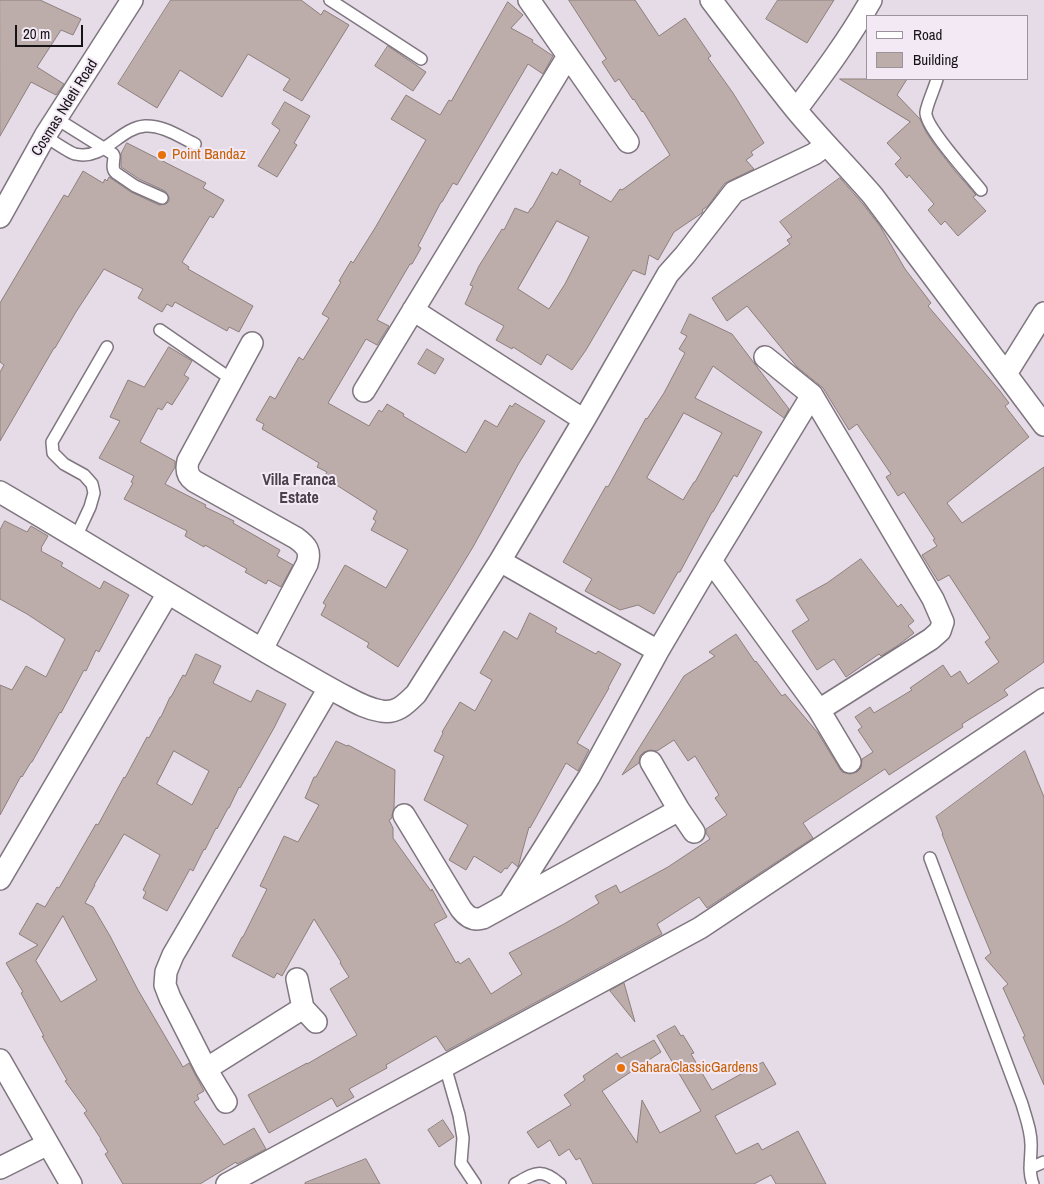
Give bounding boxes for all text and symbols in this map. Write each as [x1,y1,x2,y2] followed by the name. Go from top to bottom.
[18,15,85,47] scale bar
[866,15,1029,80] legend
[23,23,50,44] text: 20 m
[913,24,942,45] text: Road
[913,49,958,70] text: Building
[28,56,102,160] street label: Cosmas Ndeti Road
[172,146,246,164] place label: Point Bandaz
[156,149,168,161] marker: Point Bandaz
[262,471,336,509] district label: Villa Franca Estate
[631,1059,758,1077] place label: SaharaClassicGardens
[615,1062,627,1074] marker: SaharaClassicGardens

